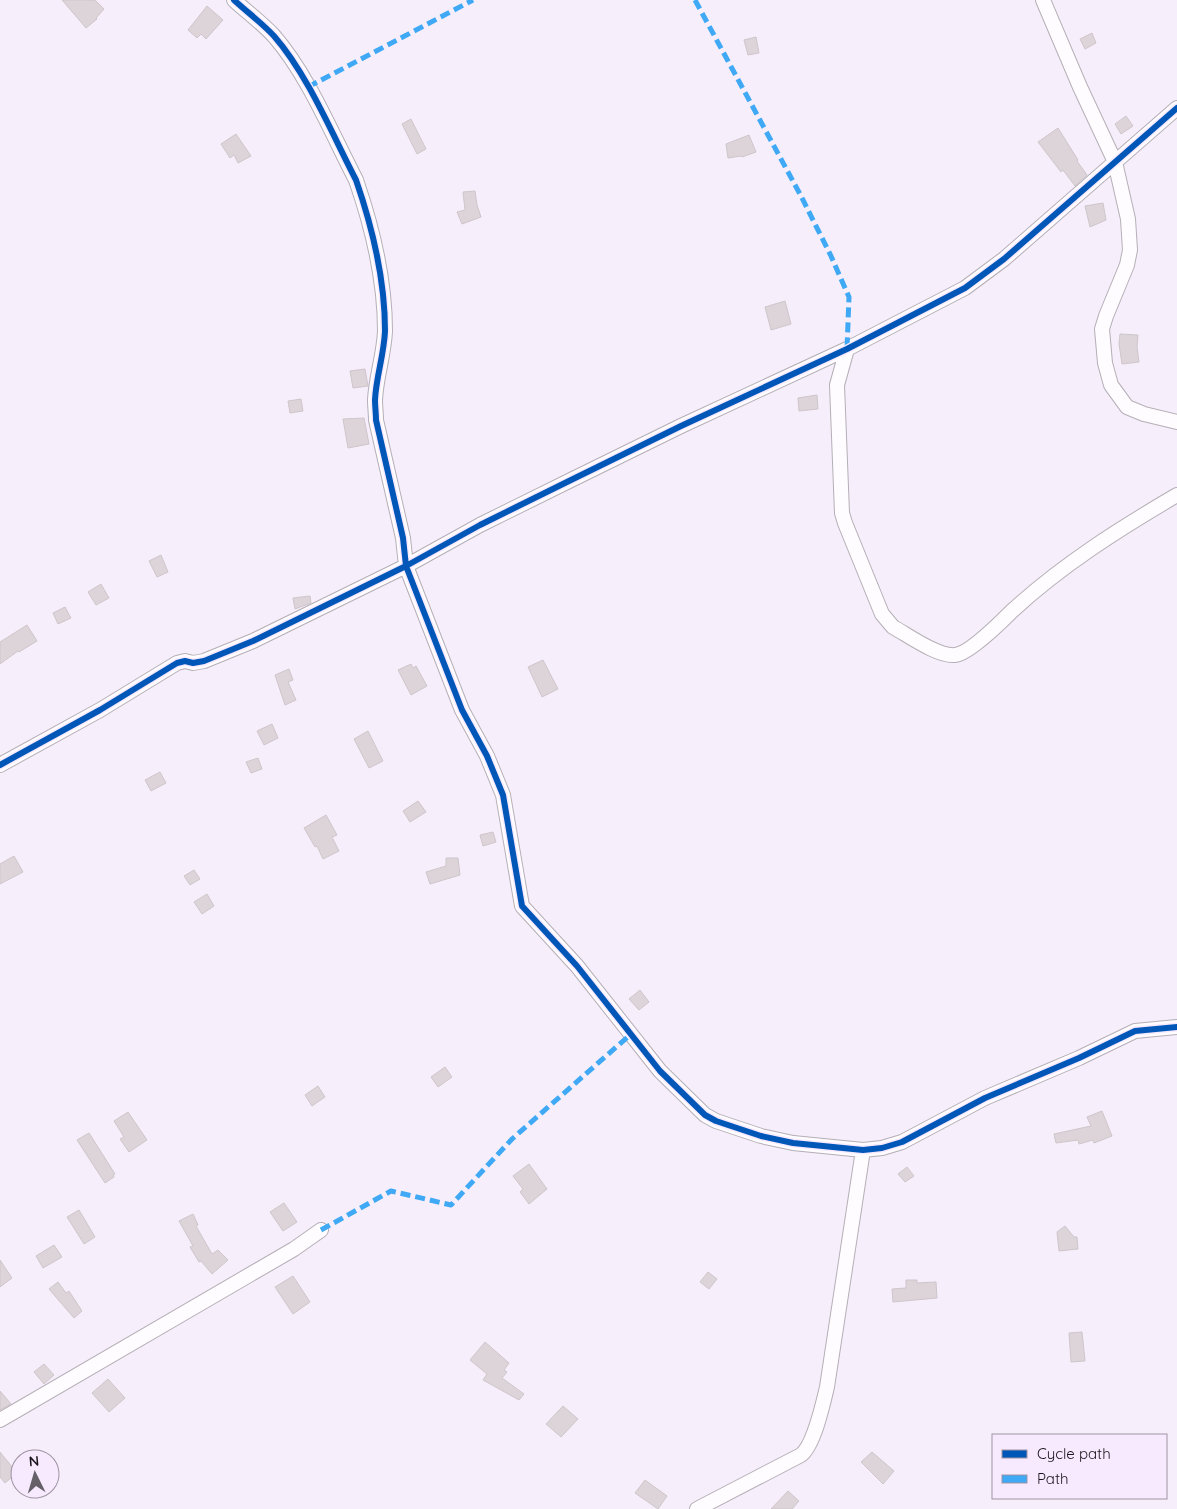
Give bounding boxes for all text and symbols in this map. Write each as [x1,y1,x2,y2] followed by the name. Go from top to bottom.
[992,1434,1167,1499] legend
[1037,1444,1111,1463] text: Cycle path
[10,1449,60,1499] north arrow
[28,1452,40,1470] text: N
[1037,1469,1069,1488] text: Path

